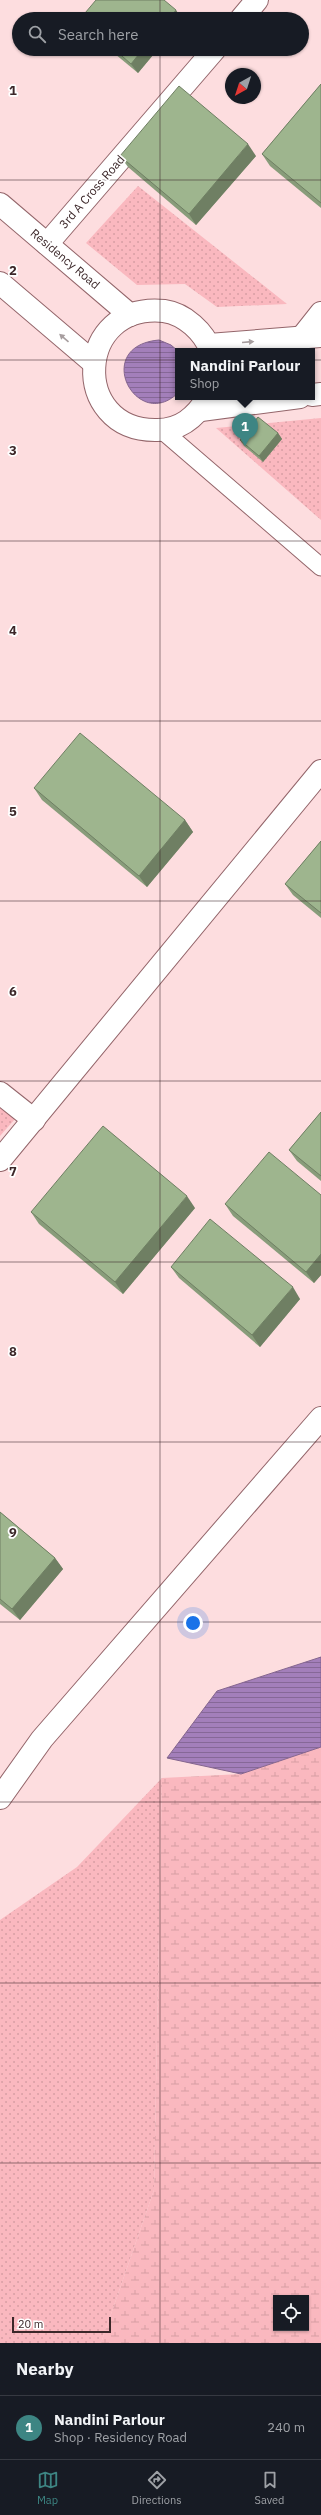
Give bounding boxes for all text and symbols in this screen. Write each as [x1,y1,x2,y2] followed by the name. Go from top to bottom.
[12,12,309,56] search box
[26,23,48,45] icon: search
[58,25,138,44] text: Search here
[225,68,261,104] north arrow
[9,82,17,99] text: 1
[56,152,128,231] street label: 3rd A Cross Road
[28,225,103,292] street label: Residency Road
[9,262,17,279] text: 2
[59,333,69,342] one-way arrow
[241,338,254,345] one-way arrow
[175,348,315,400] popup
[190,356,300,375] text: Nandini Parlour
[190,375,219,392] text: Shop
[232,413,258,446] pin: 1
[9,442,17,459] text: 3
[9,622,17,639] text: 4
[9,803,17,820] text: 5
[9,983,17,1000] text: 6
[9,1163,17,1180] text: 7
[9,1343,17,1360] text: 8
[9,1524,17,1541] text: 9
[183,1613,203,1633] your location
[273,2295,309,2331] map controls
[273,2295,309,2331] button: locate
[12,2315,111,2334] scale bar
[18,2317,43,2331] text: 20 m
[16,2358,74,2380] text: Nearby
[54,2410,165,2429] text: Nandini Parlour
[25,2419,33,2436] text: 1
[267,2419,305,2436] text: 240 m
[54,2429,187,2446] text: Shop · Residency Road
[37,2469,59,2507] tab: Map
[132,2469,182,2507] tab: Directions
[255,2469,284,2507] tab: Saved

